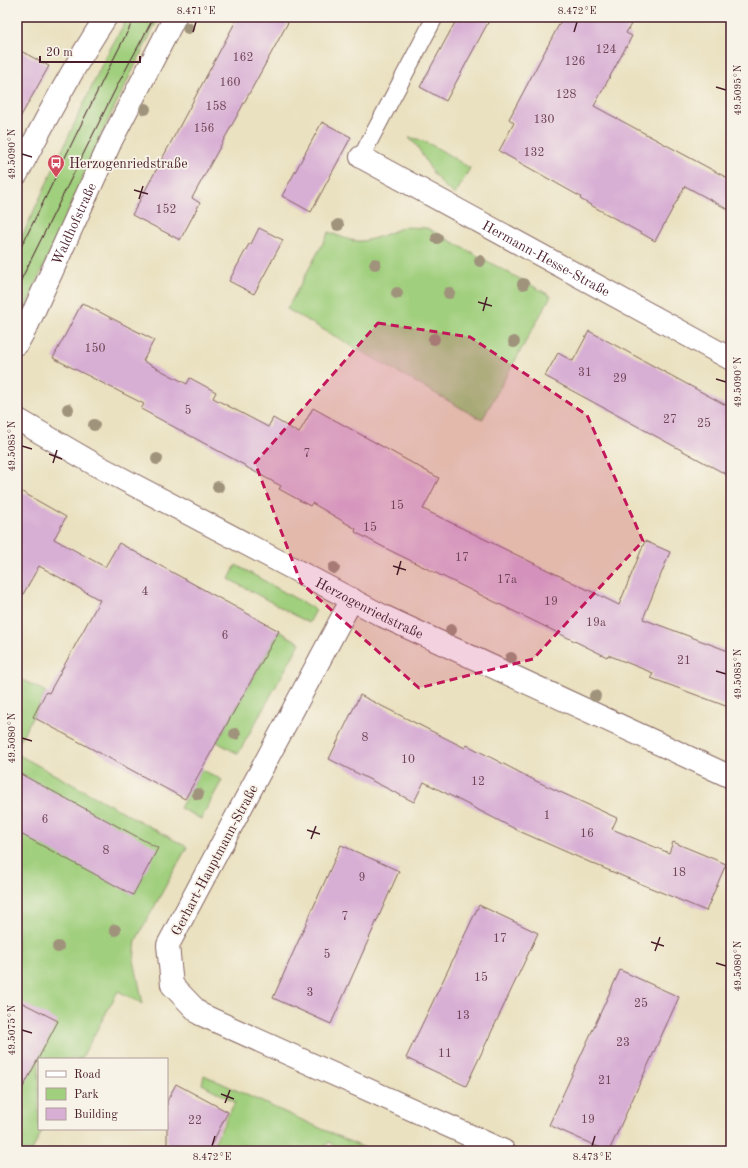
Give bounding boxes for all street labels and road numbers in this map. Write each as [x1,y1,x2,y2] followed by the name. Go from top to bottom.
[50,181,99,267] street label: Waldhofstraße
[480,219,612,299] street label: Hermann-Hesse-Straße
[313,576,425,642] street label: Herzogenriedstraße
[169,783,261,938] street label: Gerhart-Hauptmann-Straße

